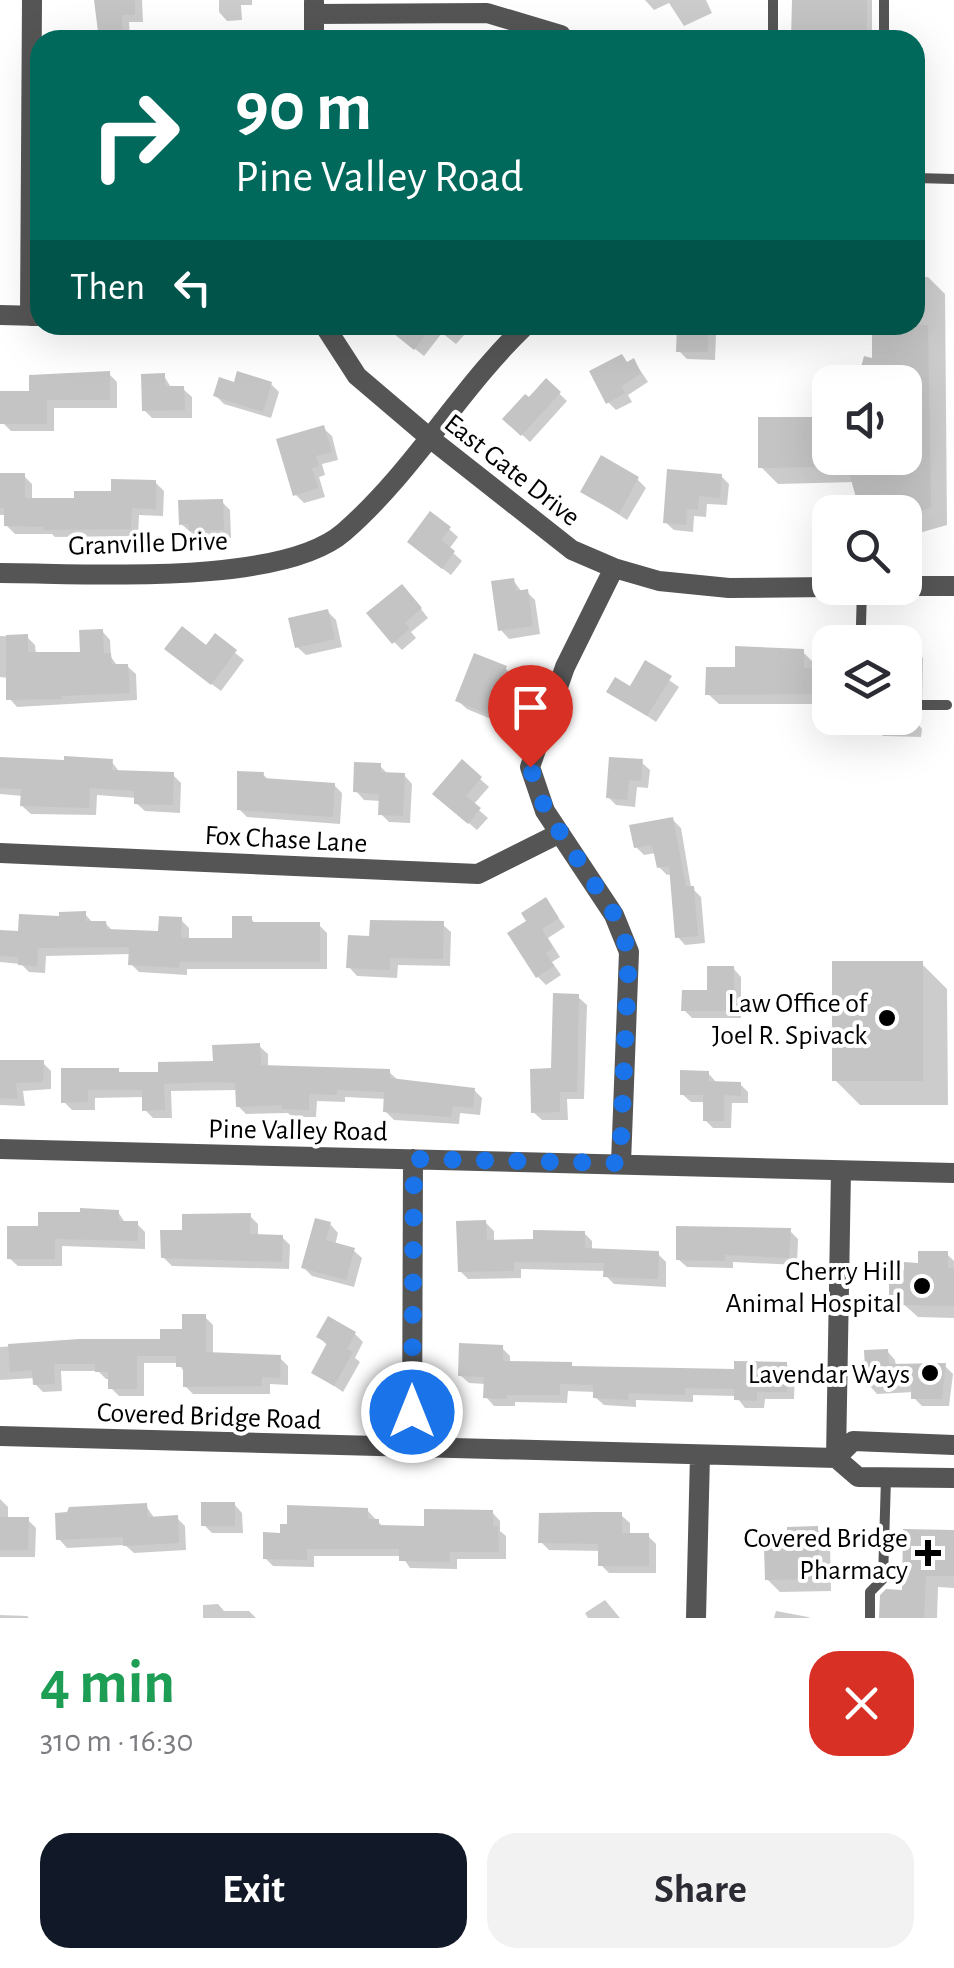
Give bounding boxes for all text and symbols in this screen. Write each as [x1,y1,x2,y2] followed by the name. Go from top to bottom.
[70,70,200,200] icon: right
[235,73,372,143] text: 90 m
[235,155,524,200] text: Pine Valley Road
[165,260,220,315] icon: left
[70,269,145,307] text: Then
[812,365,922,735] map controls
[812,365,922,475] button: sound
[439,409,585,532] street label: East Gate Drive
[812,495,922,605] button: search
[68,527,228,561] street label: Granville Drive
[812,625,922,735] button: layers
[488,665,573,768] pin
[503,680,558,735] icon: arrive
[204,822,368,858] street label: Fox Chase Lane
[712,990,869,1050] place label: Law Office of Joel R. Spivack
[876,1007,898,1029] marker: Law Office of Joel R. Spivack
[208,1115,388,1147] street label: Pine Valley Road
[725,1258,902,1318] place label: Cherry Hill Animal Hospital
[911,1275,933,1297] marker: Cherry Hill Animal Hospital
[360,1360,464,1464] position arrow
[748,1361,910,1389] place label: Lavendar Ways
[919,1362,941,1384] marker: Lavendar Ways
[96,1399,322,1435] street label: Covered Bridge Road
[744,1525,908,1585] place label: Covered Bridge Pharmacy
[917,1542,939,1564] marker: Covered Bridge Pharmacy
[809,1651,914,1756] button: close
[40,1654,175,1714] text: 4 min
[40,1725,193,1757] text: 310 m · 16:30
[40,1833,467,1948] button: Exit
[487,1833,914,1948] button: Share

